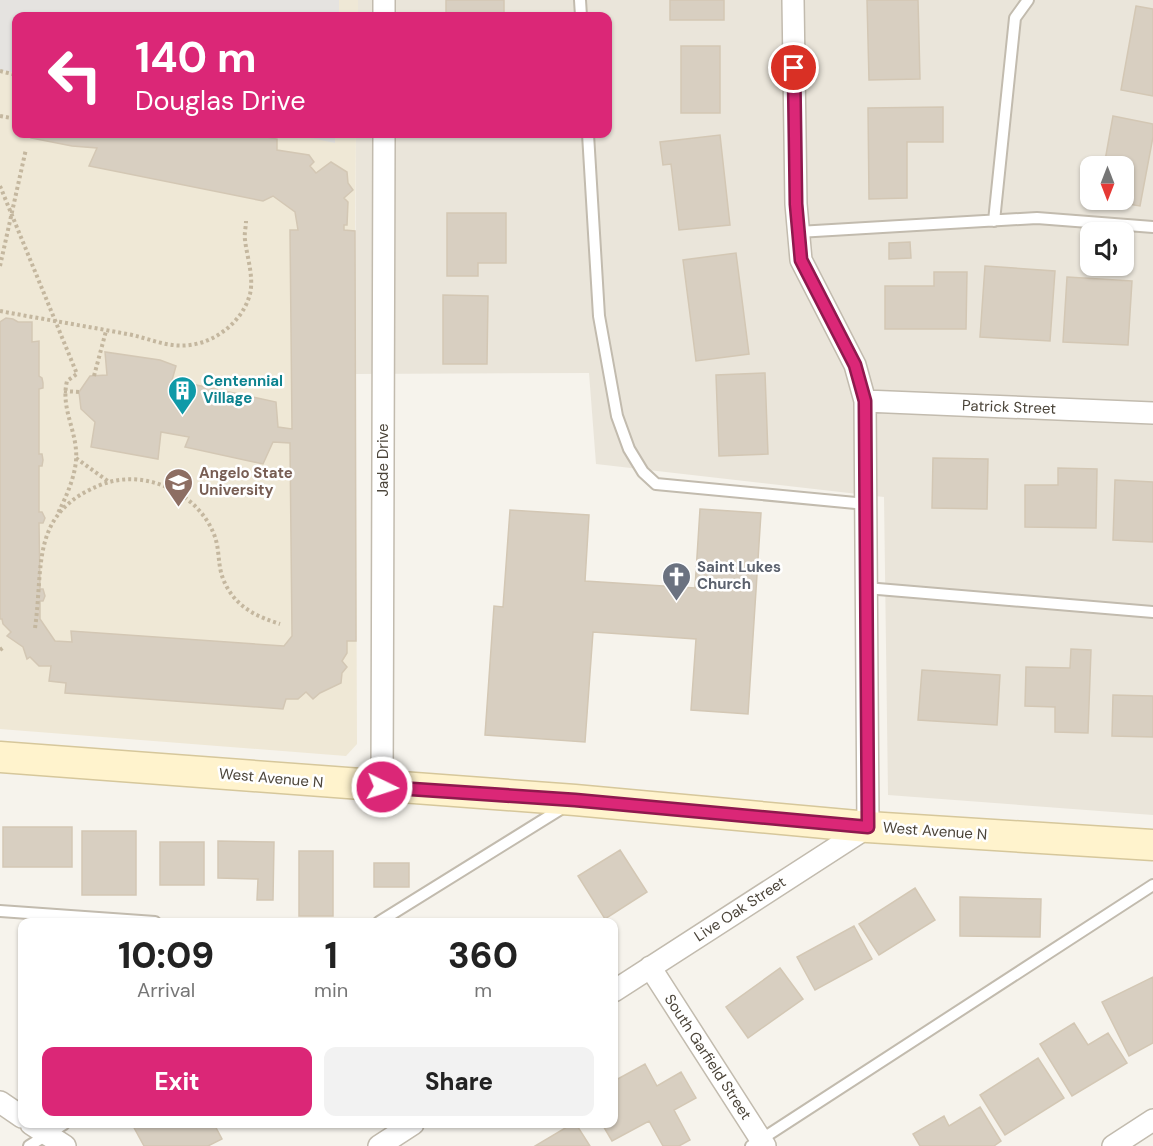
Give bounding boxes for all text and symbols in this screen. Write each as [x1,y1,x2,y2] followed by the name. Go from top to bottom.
[135,30,257,85] text: 140 m
[36,36,114,114] icon: left
[768,42,819,93] pin
[777,51,810,84] icon: arrive
[135,83,306,118] text: Douglas Drive
[1080,156,1134,210] north arrow
[1080,156,1134,276] map controls
[1080,222,1134,276] button: sound
[203,371,283,408] place label: Centennial Village
[166,374,198,416] building icon: Centennial Village
[962,395,1056,419] street label: Patrick Street
[373,423,393,497] street label: Jade Drive
[199,463,293,500] place label: Angelo State University
[162,466,194,508] school or university icon: Angelo State University
[697,557,781,594] place label: Saint Lukes Church
[660,560,692,602] church icon: Saint Lukes Church
[350,755,414,819] position arrow
[218,763,324,793] street label: West Avenue N
[882,817,988,845] street label: West Avenue N
[690,872,790,946] street label: Live Oak Street
[118,932,214,979] text: 10:09
[325,932,338,979] text: 1
[448,932,518,979] text: 360
[137,977,195,1003] text: Arrival
[314,977,348,1003] text: min
[474,977,492,1003] text: m
[660,990,756,1124] street label: South Garfield Street
[42,1047,312,1116] button: Exit
[324,1047,594,1116] button: Share

